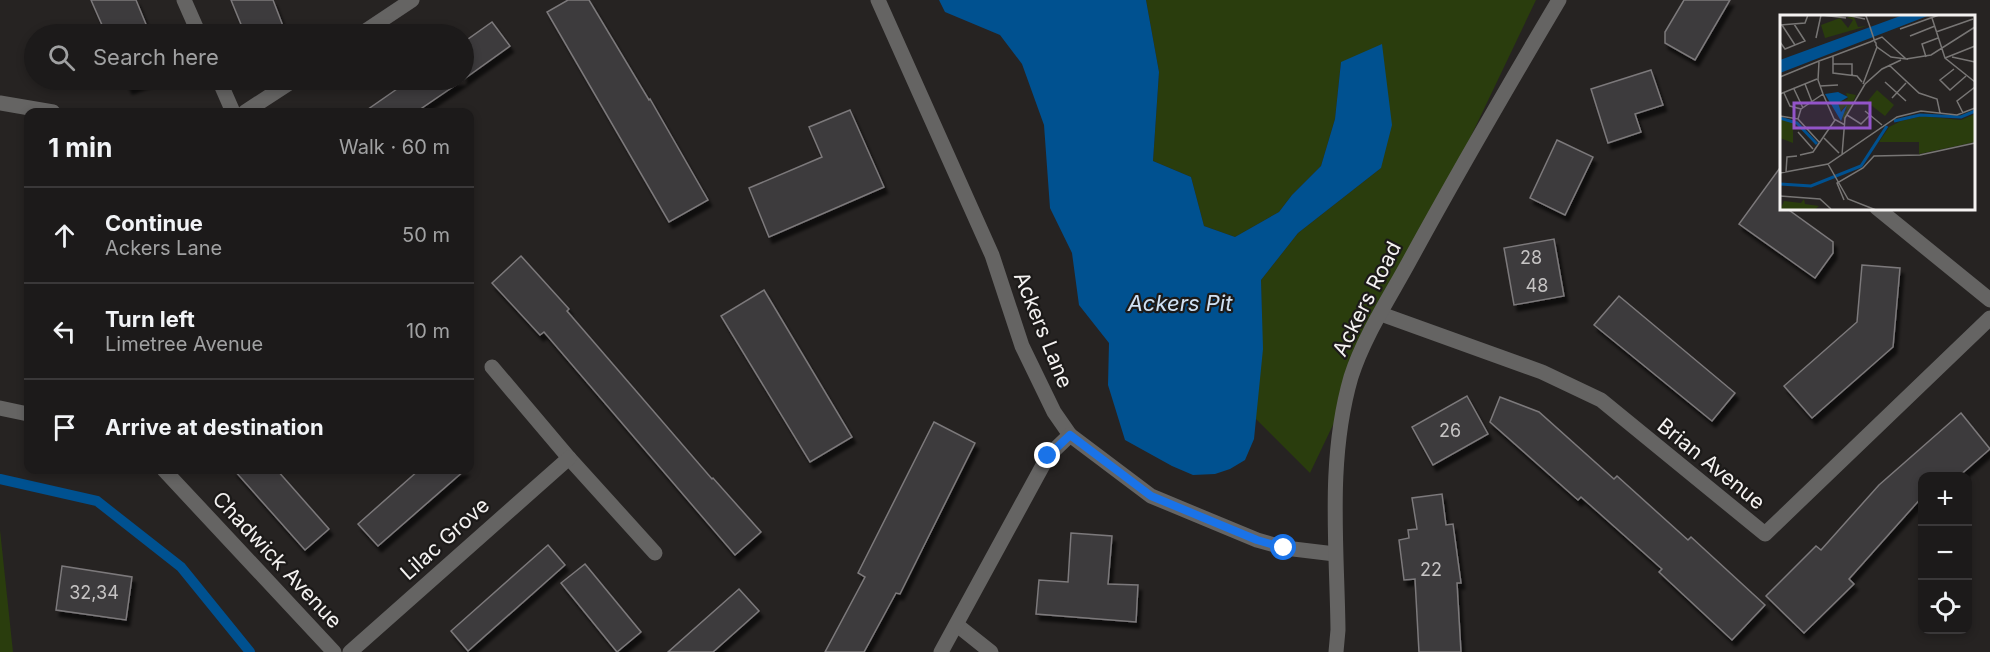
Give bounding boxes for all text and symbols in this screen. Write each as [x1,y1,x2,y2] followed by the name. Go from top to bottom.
[1780,15,1975,210] inset map
[24,24,474,90] search box
[45,41,78,74] icon: search
[93,44,219,70] text: Search here
[48,132,112,163] text: 1 min
[339,135,450,159] text: Walk · 60 m
[105,210,203,236] text: Continue
[48,219,81,252] icon: ahead
[402,223,450,247] text: 50 m
[105,236,222,260] text: Ackers Lane
[1327,237,1406,360] street label: Ackers Road
[1520,247,1542,268] house number: 28
[1009,268,1078,392] street label: Ackers Lane
[1526,275,1548,296] house number: 48
[1127,290,1233,316] water label: Ackers Pit
[105,306,195,332] text: Turn left
[48,315,81,348] icon: left
[406,319,450,343] text: 10 m
[105,332,263,356] text: Limetree Avenue
[48,411,81,444] icon: arrive
[1653,413,1770,515] street label: Brian Avenue
[105,414,324,440] text: Arrive at destination
[1439,420,1461,441] house number: 26
[1034,442,1060,468] route end
[1918,472,1972,634] map controls
[1918,472,1972,526] button: +
[208,486,347,633] street label: Chadwick Avenue
[395,492,494,585] street label: Lilac Grove
[1918,526,1972,580] button: −
[1270,534,1296,560] route start
[1420,559,1442,580] house number: 22
[1918,580,1972,634] button: locate
[69,582,119,603] house number: 32,34

